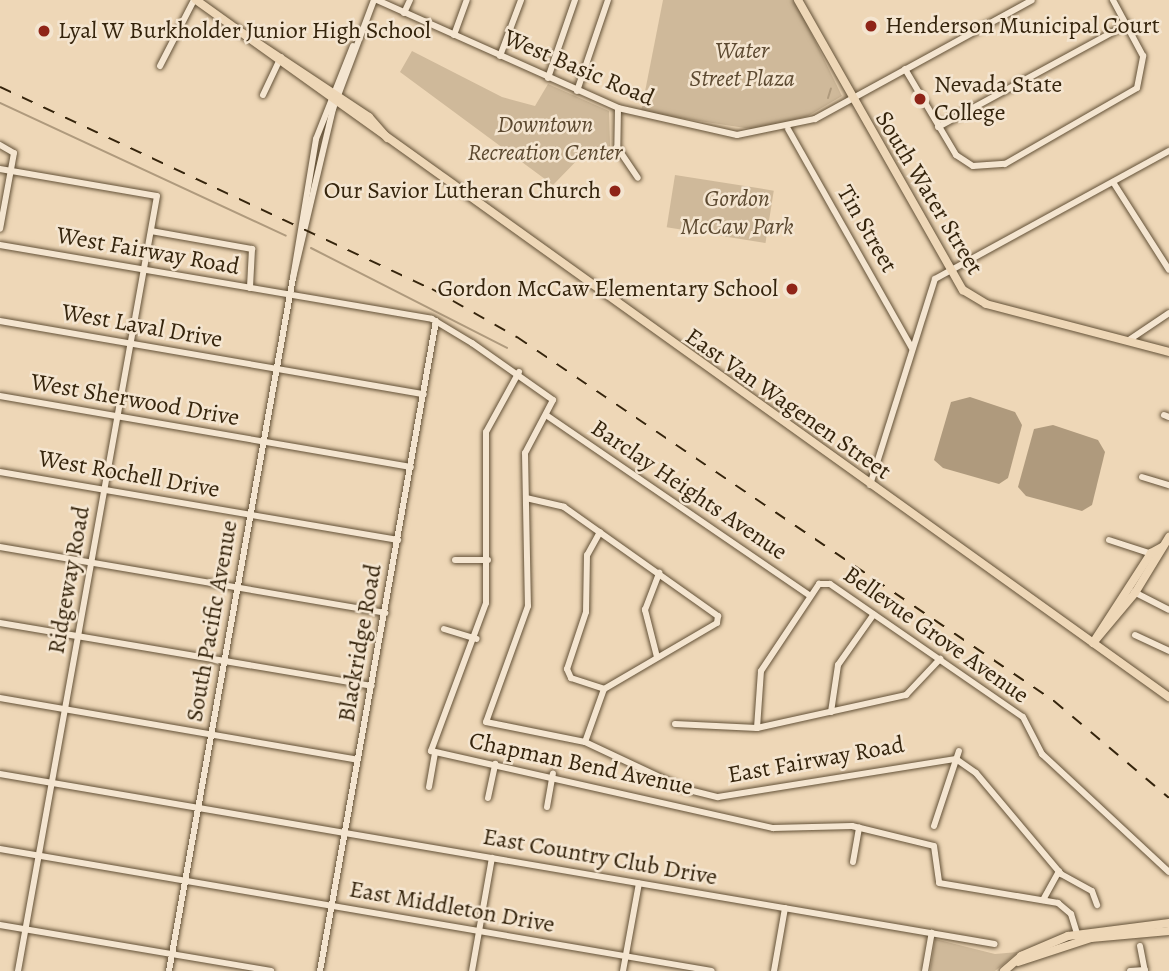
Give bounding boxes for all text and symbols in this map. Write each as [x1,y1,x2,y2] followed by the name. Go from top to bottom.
[885,12,1160,40] place label: Henderson Municipal Court
[58,17,431,45] place label: Lyal W Burkholder Junior High School
[863,18,879,34] marker: Henderson Municipal Court
[36,23,52,39] marker: Lyal W Burkholder Junior High School
[500,23,658,113] street label: West Basic Road
[689,37,795,93] park label: Water Street Plaza
[934,71,1062,127] place label: Nevada State College
[912,91,928,107] marker: Nevada State College
[869,106,989,280] street label: South Water Street
[468,111,622,167] park label: Downtown Recreation Center
[324,177,601,205] place label: Our Savior Lutheran Church
[831,180,903,278] street label: Tin Street
[607,183,623,199] marker: Our Savior Lutheran Church
[680,185,794,241] park label: Gordon McCaw Park
[54,221,242,281] street label: West Fairway Road
[438,275,778,303] place label: Gordon McCaw Elementary School
[784,281,800,297] marker: Gordon McCaw Elementary School
[59,298,225,354] street label: West Laval Drive
[680,322,896,486] street label: East Van Wagenen Street
[29,367,241,433] street label: West Sherwood Drive
[585,414,793,566] street label: Barclay Heights Avenue
[36,444,222,504] street label: West Rochell Drive
[42,504,96,656] street label: Ridgeway Road
[180,518,244,724] street label: South Pacific Avenue
[838,560,1034,710] street label: Bellevue Grove Avenue
[332,562,388,724] street label: Blackridge Road
[467,726,695,802] street label: Chapman Bend Avenue
[726,730,906,790] street label: East Fairway Road
[481,822,719,892] street label: East Country Club Drive
[347,875,557,939] street label: East Middleton Drive

